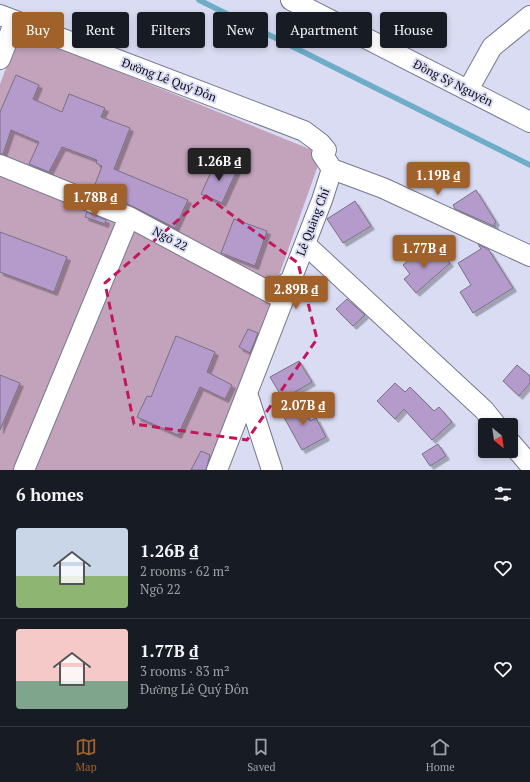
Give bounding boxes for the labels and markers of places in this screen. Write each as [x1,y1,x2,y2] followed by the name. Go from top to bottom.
[182,148,256,182] pin: 1.26B ₫
[401,162,475,196] pin: 1.19B ₫
[58,184,132,218] pin: 1.78B ₫
[387,235,461,269] pin: 1.77B ₫
[259,276,333,310] pin: 2.89B ₫
[266,392,340,426] pin: 2.07B ₫

